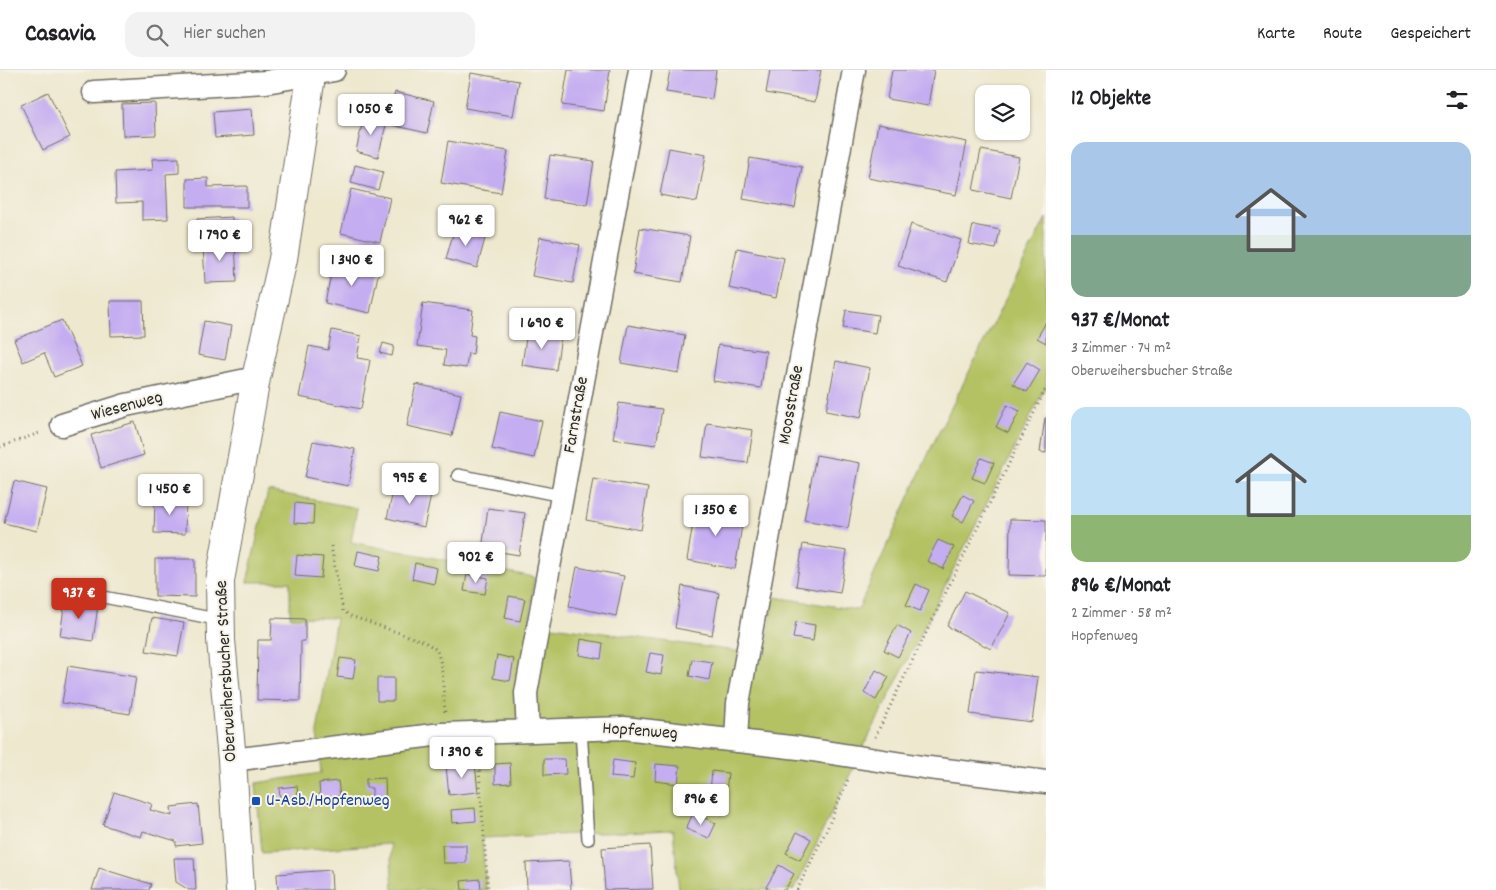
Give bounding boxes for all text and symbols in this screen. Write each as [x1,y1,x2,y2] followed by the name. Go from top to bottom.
[125,12,475,57] search box
[25,18,95,52] text: Casavia
[143,21,171,49] icon: search
[183,21,266,48] text: Hier suchen
[1257,22,1295,47] text: Karte
[1323,22,1362,47] text: Route
[1390,22,1471,47] text: Gespeichert
[975,85,1030,140] map controls
[975,85,1030,140] button: layers
[1071,85,1151,115] text: 12 Objekte
[1443,86,1471,114] icon: filters
[325,93,417,136] pin: 1 050 €
[349,98,393,121] text: 1 050 €
[1226,175,1316,265] icon: home
[431,204,501,247] pin: 962 €
[449,209,483,232] text: 962 €
[174,220,266,262] pin: 1 790 €
[199,224,241,247] text: 1 790 €
[306,244,398,287] pin: 1 340 €
[331,249,373,272] text: 1 340 €
[1071,307,1169,337] text: 937 €/Monat
[496,308,588,350] pin: 1 690 €
[520,312,564,335] text: 1 690 €
[1071,337,1171,360] text: 3 Zimmer · 74 m²
[1071,360,1233,383] text: Oberweihersbucher Straße
[773,363,811,447] street label: Moosstraße
[558,375,596,455] street label: Farnstraße
[89,385,165,428] street label: Wiesenweg
[1226,440,1316,530] icon: home
[375,462,445,505] pin: 995 €
[393,467,427,490] text: 995 €
[124,474,216,516] pin: 1 450 €
[149,478,191,501] text: 1 450 €
[670,494,762,537] pin: 1 350 €
[695,499,738,522] text: 1 350 €
[441,542,511,584] pin: 902 €
[458,546,494,569] text: 902 €
[1071,572,1171,602] text: 896 €/Monat
[44,578,114,620] pin: 937 €
[210,579,244,762] street label: Oberweihersbucher Straße
[62,582,96,605] text: 937 €
[1071,602,1172,625] text: 2 Zimmer · 58 m²
[1071,625,1138,648] text: Hopfenweg
[601,717,679,747] street label: Hopfenweg
[416,736,508,779] pin: 1 390 €
[441,741,483,764] text: 1 390 €
[666,784,736,826] pin: 896 €
[684,788,718,811] text: 896 €
[266,789,390,814] place label: U-Asb./Hopfenweg
[250,795,262,807] marker: U-Asb./Hopfenweg

